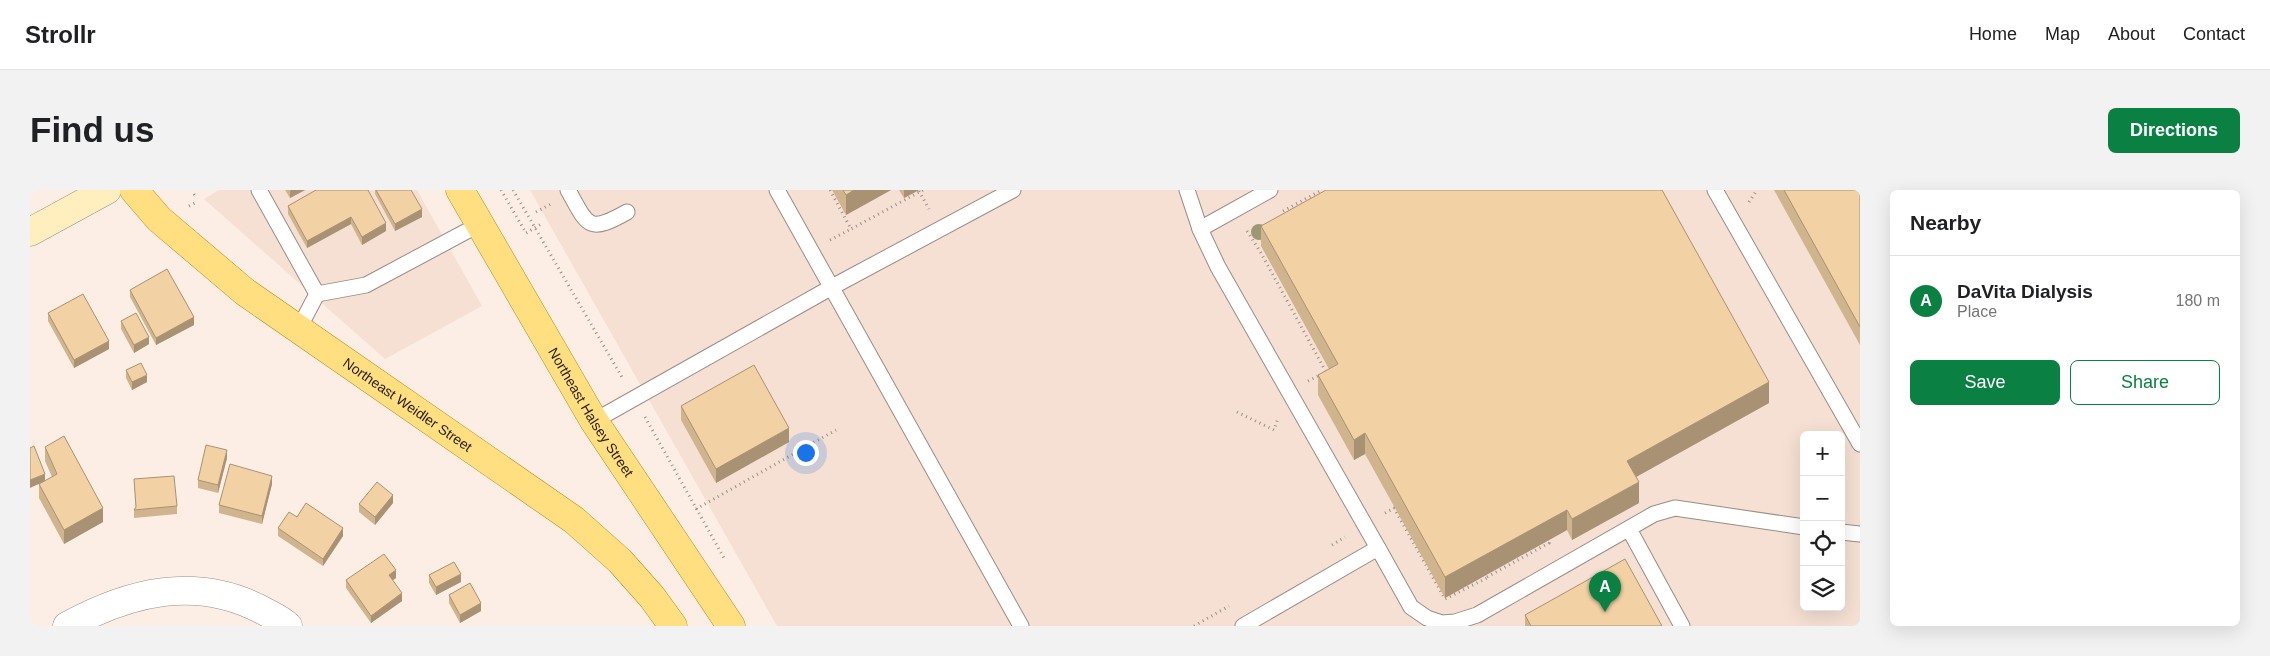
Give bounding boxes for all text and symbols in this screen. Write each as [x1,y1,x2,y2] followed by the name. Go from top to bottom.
[25,21,96,48] text: Strollr
[1969,24,2017,44] text: Home
[2045,24,2080,44] text: Map
[2108,24,2155,44] text: About
[2183,24,2245,44] text: Contact
[2108,108,2240,153] button: Directions
[30,110,154,149] text: Find us
[1910,211,1981,234] text: Nearby
[1957,281,2093,302] text: DaVita Dialysis
[1920,292,1932,309] text: A
[2176,292,2220,309] text: 180 m
[1957,303,1997,320] text: Place
[545,345,637,480] street label: Northeast Halsey Street
[340,355,475,455] street label: Northeast Weidler Street
[1910,360,2060,405] button: Save
[2070,360,2220,405] button: Share
[1800,431,1845,611] map controls
[1800,431,1845,476] button: +
[793,440,819,466] your location
[1800,476,1845,521] button: −
[1800,521,1845,566] button: locate
[1800,566,1845,611] button: layers
[1589,571,1621,612] pin: A

